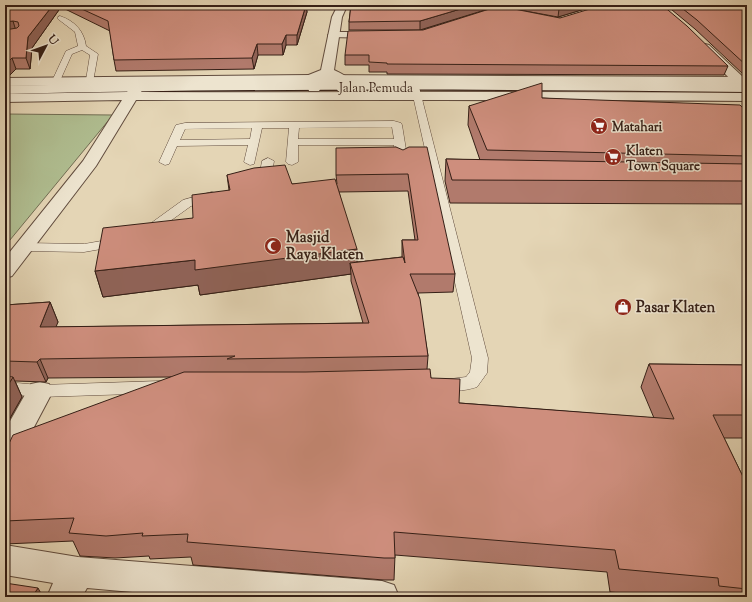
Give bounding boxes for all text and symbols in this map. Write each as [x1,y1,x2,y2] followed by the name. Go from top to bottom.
[26,26,66,66] north arrow
[43,31,62,49] text: U
[338,80,413,98] street label: Jalan Pemuda
[589,116,609,136] supermarket icon: Matahari
[612,119,663,137] place label: Matahari
[626,143,700,176] place label: Klaten Town Square
[603,147,623,167] supermarket icon: Klaten Town Square
[286,228,364,266] place label: Masjid Raya Klaten
[263,236,283,256] mosque icon: Masjid Raya Klaten
[613,297,633,317] shop icon: Pasar Klaten
[636,298,716,319] place label: Pasar Klaten

